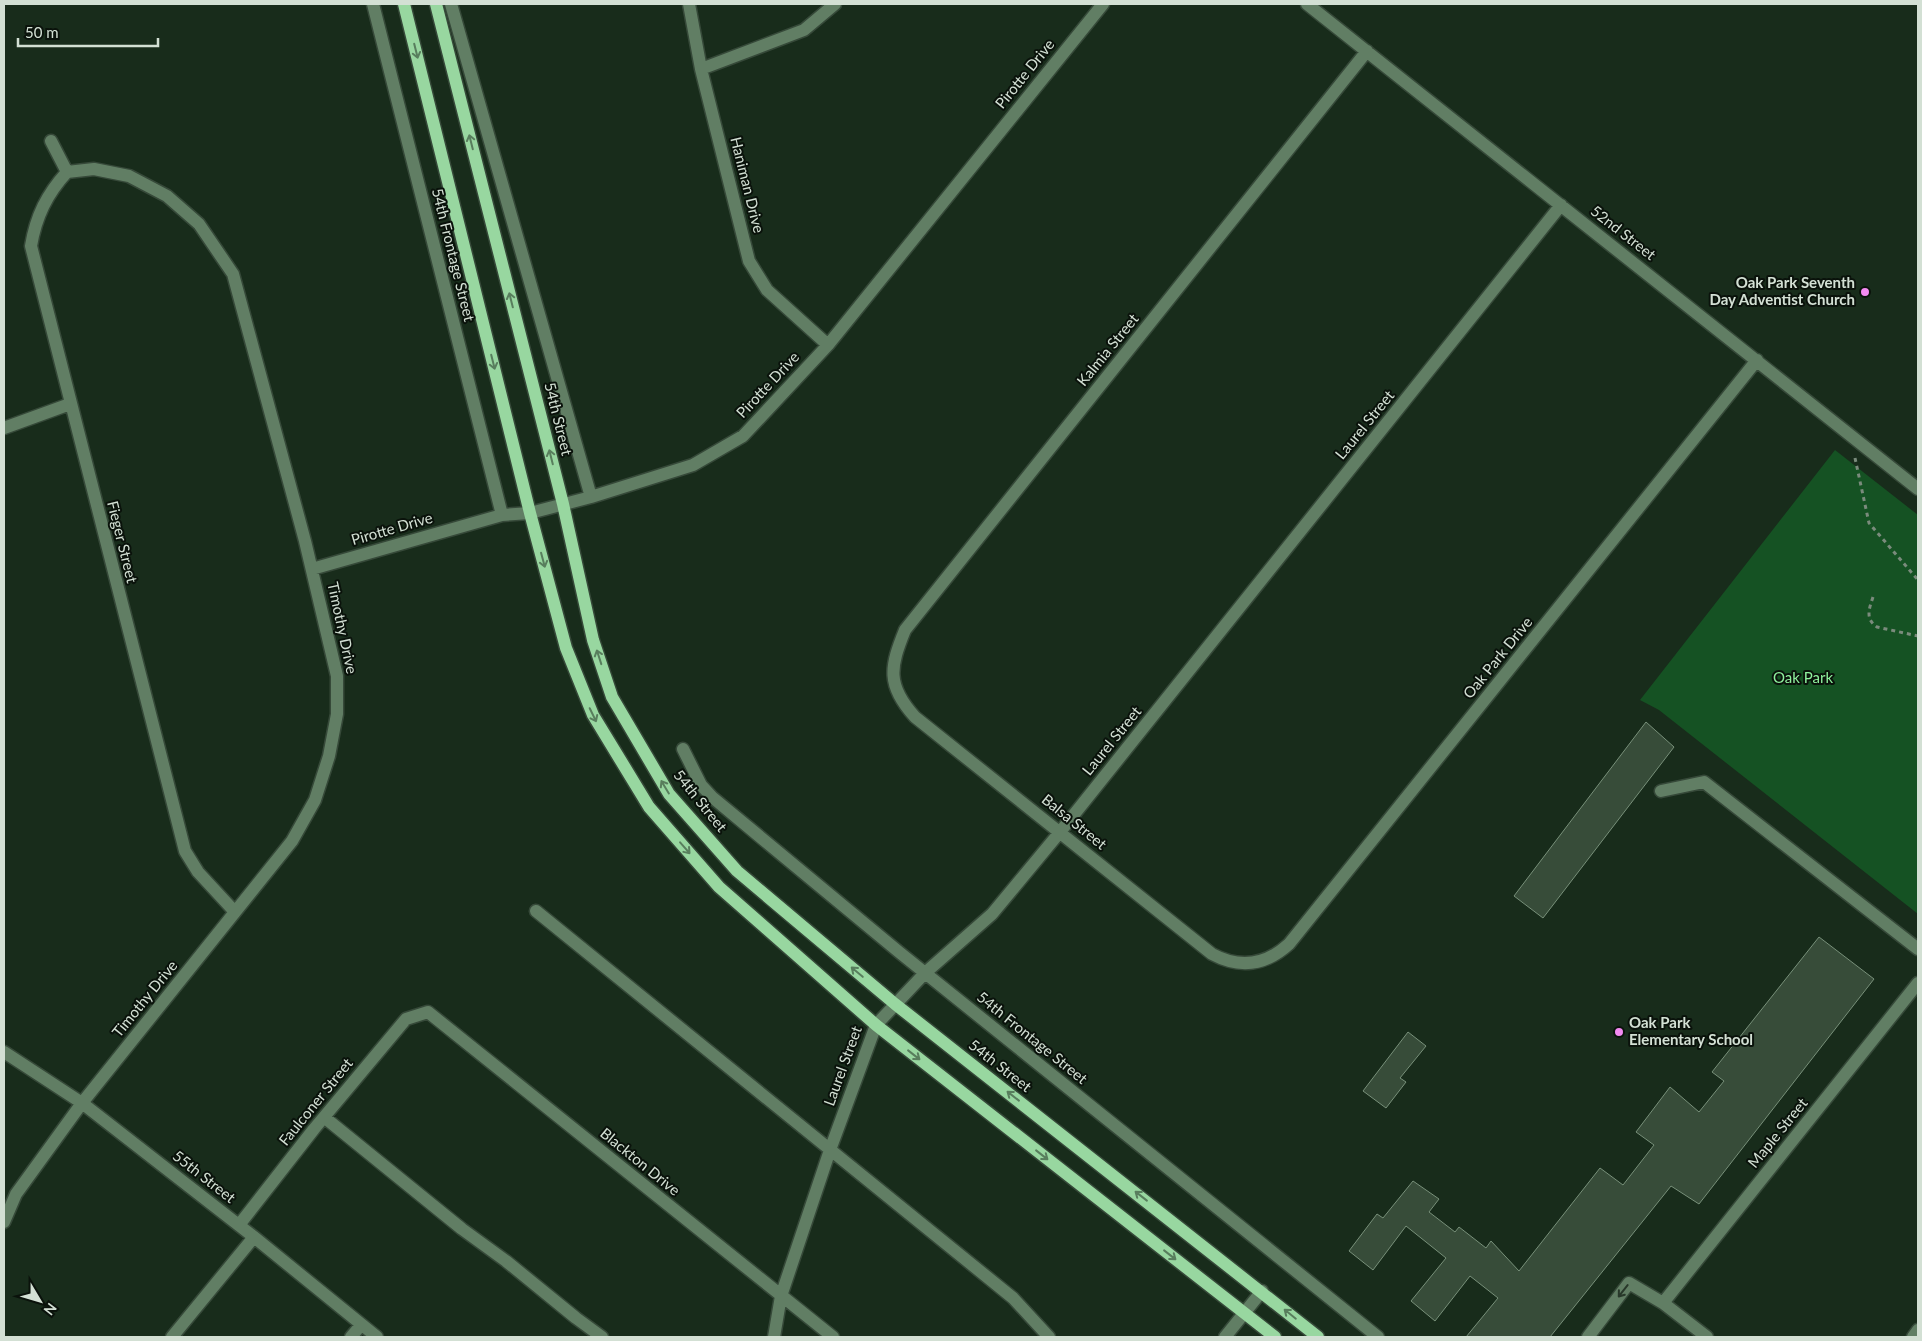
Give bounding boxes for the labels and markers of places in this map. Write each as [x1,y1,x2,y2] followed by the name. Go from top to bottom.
[1710,273,1855,308] place label: Oak Park Seventh Day Adventist Church
[1859,286,1871,298] marker: Oak Park Seventh Day Adventist Church
[1629,1013,1753,1048] place label: Oak Park Elementary School
[1613,1026,1625,1038] marker: Oak Park Elementary School

